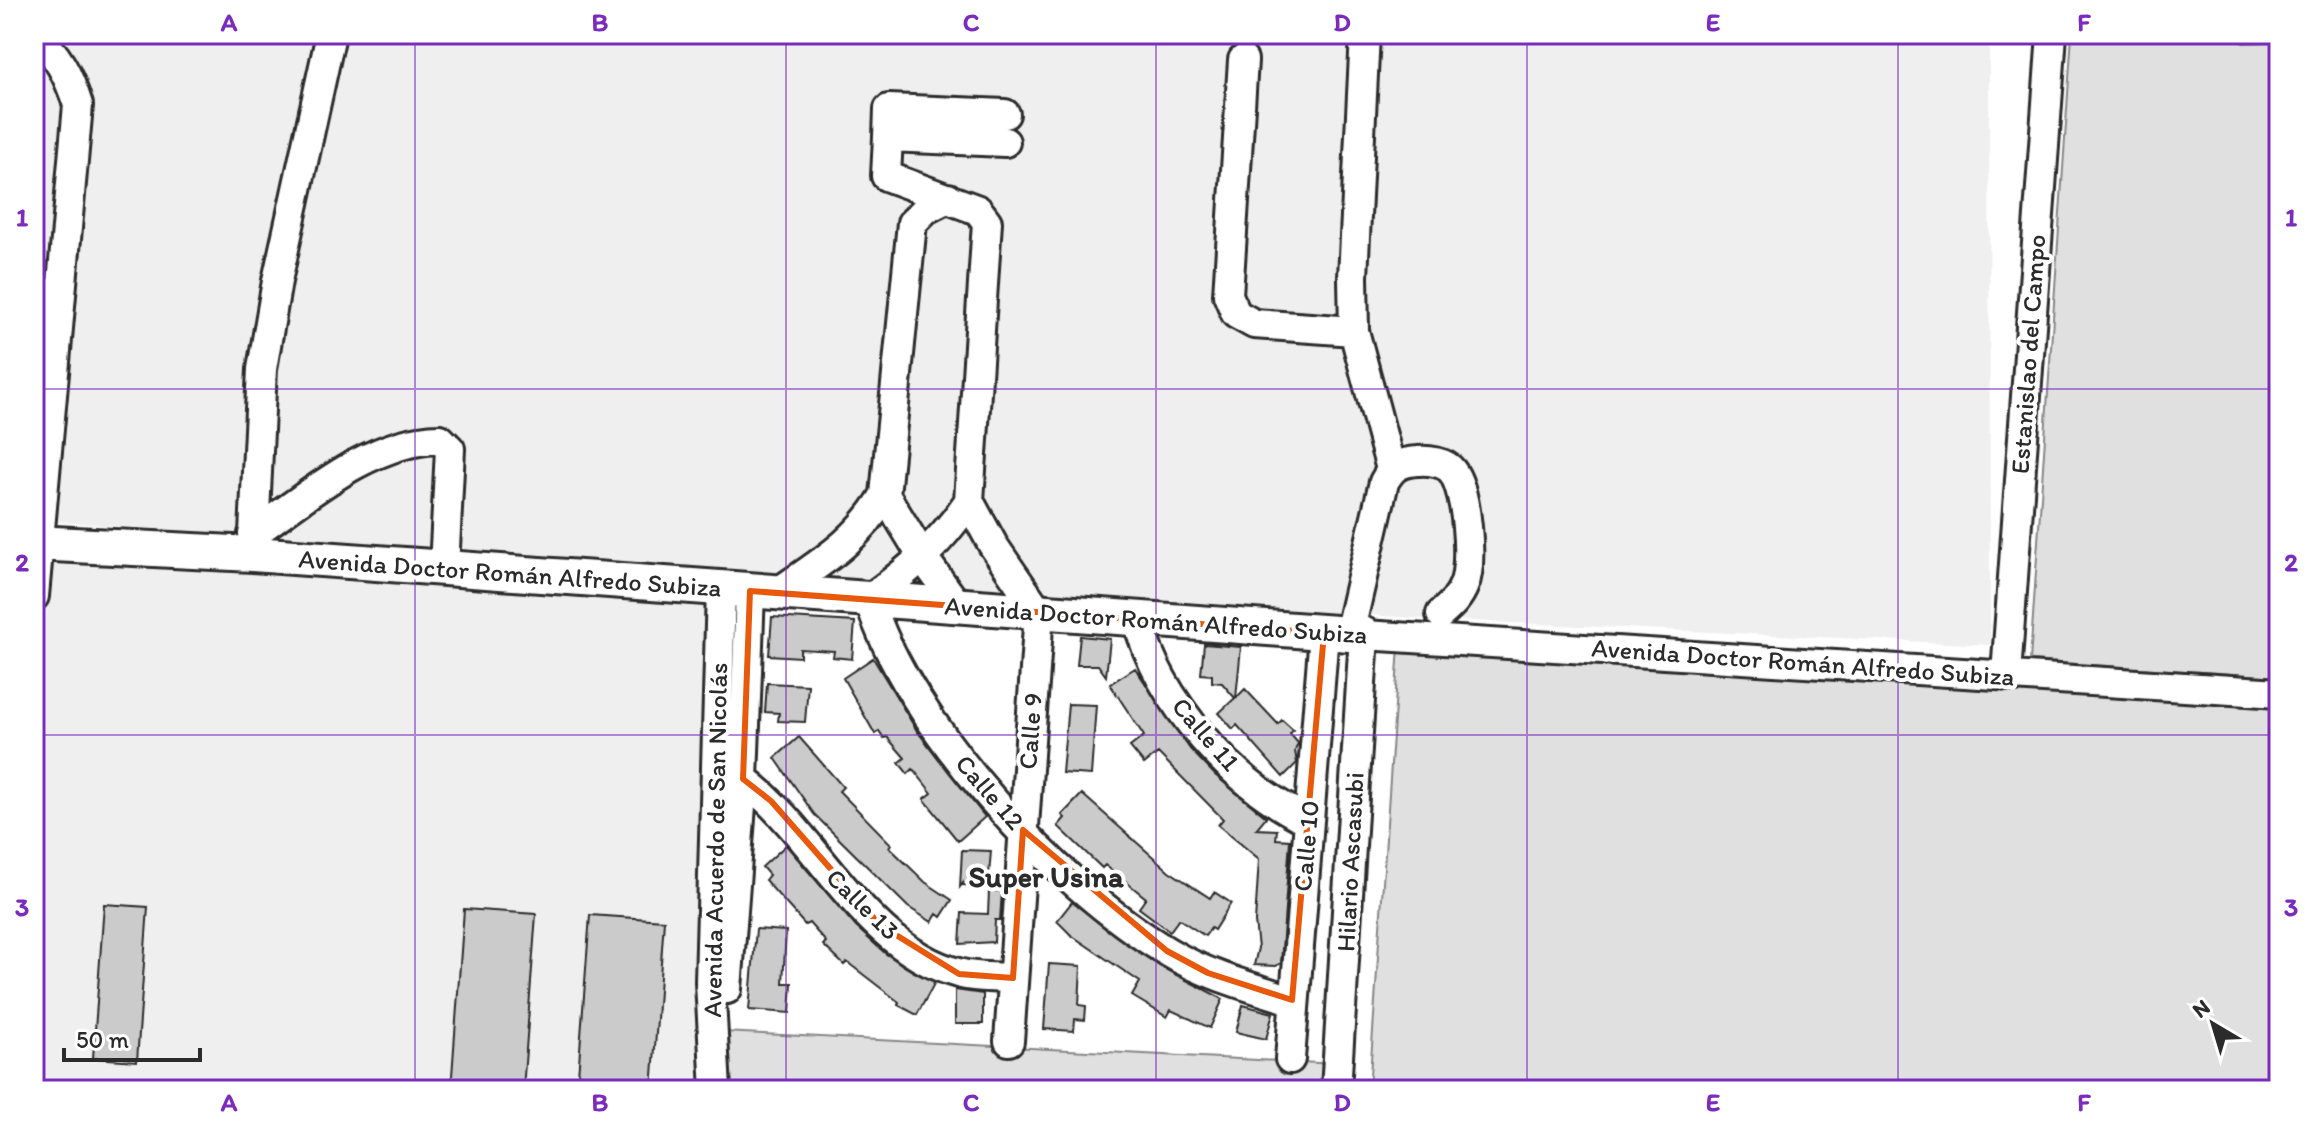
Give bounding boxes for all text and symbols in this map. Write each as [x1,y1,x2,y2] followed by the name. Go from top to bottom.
[220,6,238,38] text: A
[592,6,609,38] text: B
[963,6,980,38] text: C
[1333,6,1351,38] text: D
[1706,6,1720,38] text: E
[2077,6,2091,38] text: F
[16,201,28,233] text: 1
[2285,201,2297,233] text: 1
[2004,233,2052,475] street label: Estanislao del Campo
[298,542,723,604] street label: Avenida Doctor Román Alfredo Subiza
[15,546,29,578] text: 2
[2284,546,2298,578] text: 2
[944,589,1369,651] street label: Avenida Doctor Román Alfredo Subiza
[1591,631,2016,693] street label: Avenida Doctor Román Alfredo Subiza
[696,662,734,1018] street label: Avenida Acuerdo de San Nicolás
[1165,691,1247,777] street label: Calle 11
[1011,692,1049,770] street label: Calle 9
[949,748,1031,836] street label: Calle 12
[1329,771,1371,953] street label: Hilario Ascasubi
[1286,799,1326,893] street label: Calle 10
[968,858,1124,895] district label: Super Usina
[820,861,906,947] street label: Calle 13
[15,891,29,923] text: 3
[2284,891,2298,923] text: 3
[2173,984,2253,1064] north arrow
[2187,993,2215,1024] text: N
[64,1012,200,1062] scale bar
[76,1025,129,1054] text: 50 m
[220,1086,238,1118] text: A
[592,1086,609,1118] text: B
[963,1086,980,1118] text: C
[1333,1086,1351,1118] text: D
[1706,1086,1720,1118] text: E
[2077,1086,2091,1118] text: F

